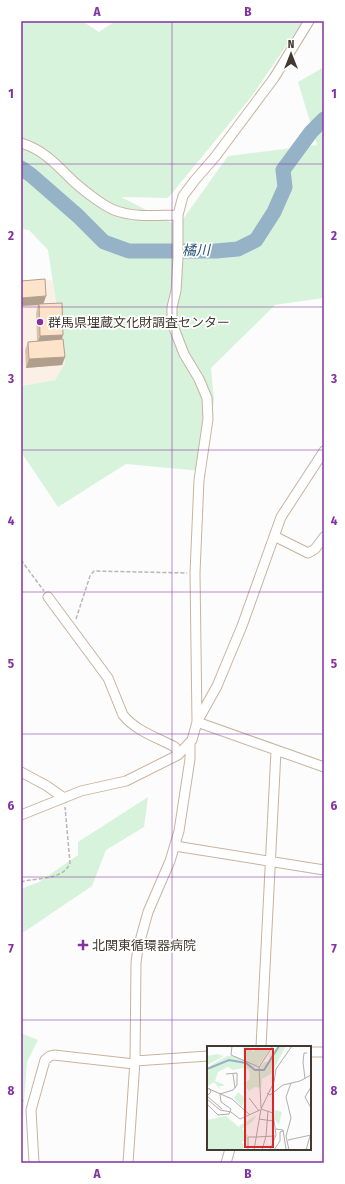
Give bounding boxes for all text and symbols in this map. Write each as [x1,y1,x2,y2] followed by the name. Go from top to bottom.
[92,4,101,19] text: A
[244,4,252,19] text: B
[271,34,311,74] north arrow
[288,38,294,51] text: N
[8,86,14,101] text: 1
[331,86,337,101] text: 1
[7,228,14,243] text: 2
[330,228,337,243] text: 2
[182,242,212,259] water label: 橘川
[48,315,230,330] place label: 群馬県埋蔵文化財調査センター
[35,317,45,327] marker: 群馬県埋蔵文化財調査センター
[7,371,14,386] text: 3
[330,371,337,386] text: 3
[8,513,15,528] text: 4
[331,513,338,528] text: 4
[8,656,14,671] text: 5
[331,656,337,671] text: 5
[8,798,15,813] text: 6
[331,798,338,813] text: 6
[92,938,196,953] place label: 北関東循環器病院
[77,939,89,951] marker: 北関東循環器病院
[8,941,14,956] text: 7
[331,941,337,956] text: 7
[207,1046,311,1150] inset map
[8,1083,15,1098] text: 8
[331,1083,338,1098] text: 8
[92,1166,101,1181] text: A
[244,1166,252,1181] text: B

